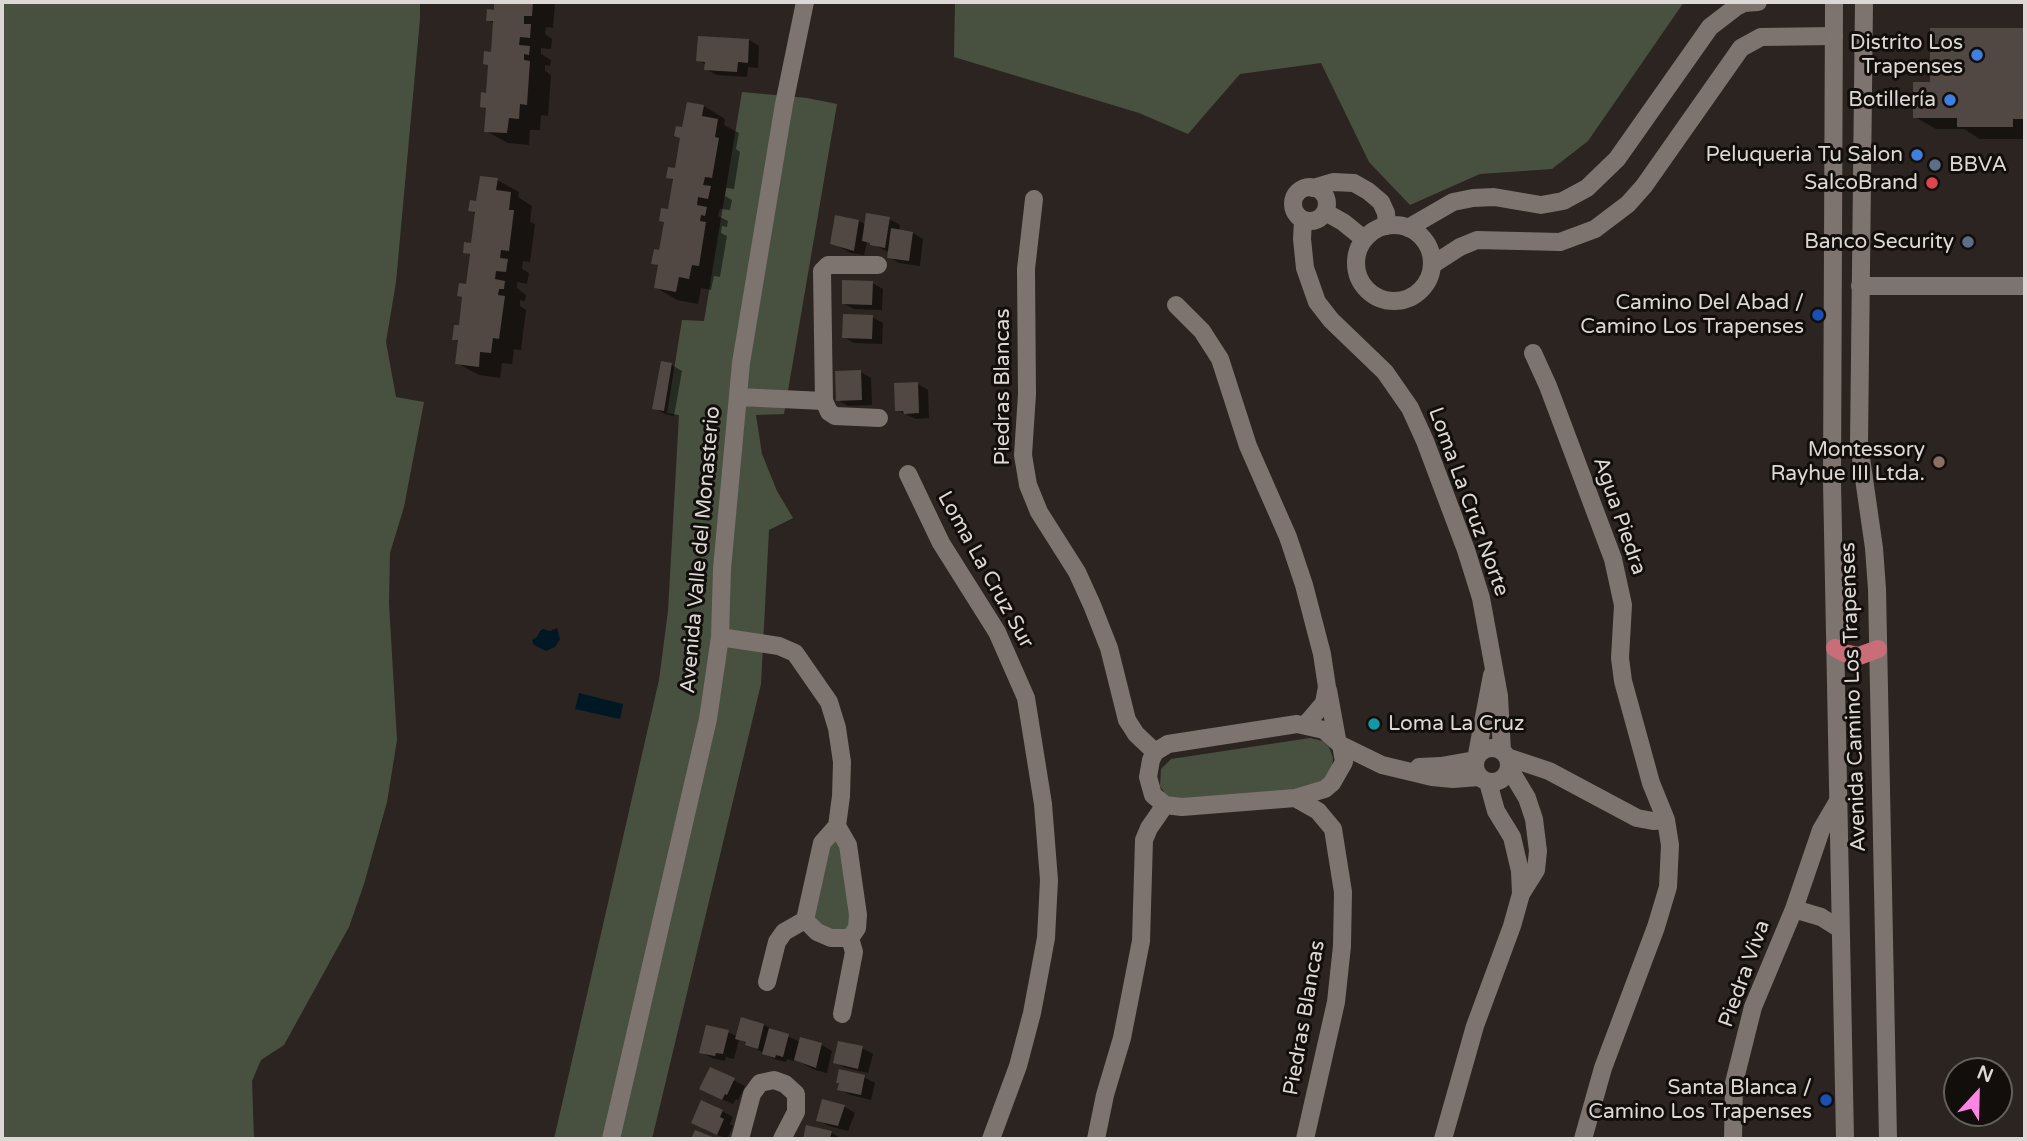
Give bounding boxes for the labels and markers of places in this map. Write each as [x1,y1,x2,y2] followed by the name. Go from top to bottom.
[1850,30,1963,80] place label: Distrito Los Trapenses
[1969,47,1985,63] marker: Distrito Los Trapenses
[1848,87,1936,113] place label: Botillería
[1942,92,1958,108] marker: Botillería
[1706,142,1903,168] place label: Peluqueria Tu Salon
[1909,147,1925,163] marker: Peluqueria Tu Salon
[1949,152,2007,178] place label: BBVA
[1927,157,1943,173] marker: BBVA
[1804,170,1918,196] place label: SalcoBrand
[1924,175,1940,191] marker: SalcoBrand
[1804,229,1954,255] place label: Banco Security
[1960,234,1976,250] marker: Banco Security
[1580,290,1804,340] place label: Camino Del Abad / Camino Los Trapenses
[1810,307,1826,323] marker: Camino Del Abad / Camino Los Trapenses
[1770,437,1925,487] place label: Montessory Rayhue III Ltda.
[1931,454,1947,470] marker: Montessory Rayhue III Ltda.
[1388,711,1524,737] place label: Loma La Cruz
[1366,716,1382,732] marker: Loma La Cruz
[1588,1075,1812,1125] place label: Santa Blanca / Camino Los Trapenses
[1818,1092,1834,1108] marker: Santa Blanca / Camino Los Trapenses

